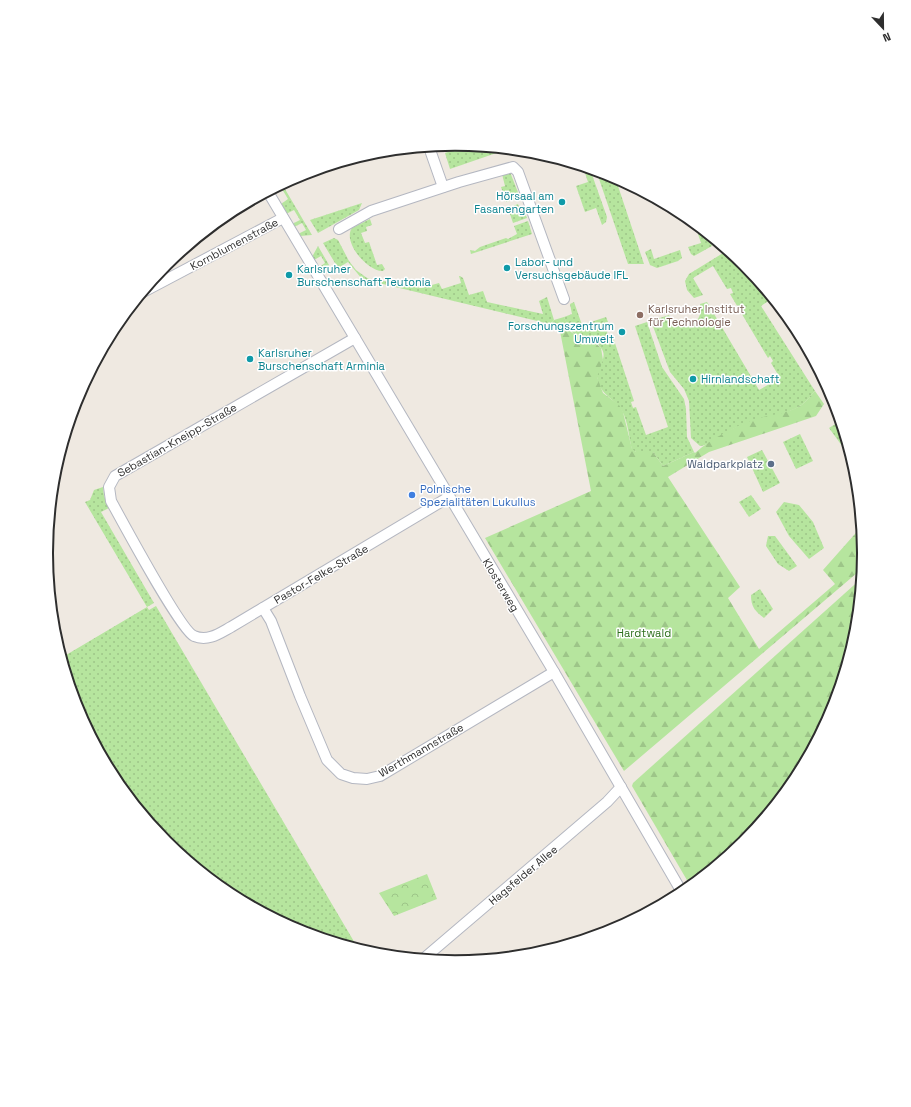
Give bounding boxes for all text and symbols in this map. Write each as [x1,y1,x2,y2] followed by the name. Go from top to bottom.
[863,8,903,48] north arrow
[881,29,893,45] text: N
[474,189,554,216] place label: Hörsaal am Fasanengarten
[557,197,567,207] marker: Hörsaal am Fasanengarten
[188,215,280,273] street label: Kornblumenstraße
[515,255,628,282] place label: Labor- und Versuchsgebäude IFL
[297,262,431,289] place label: Karlsruher Burschenschaft Teutonia
[502,263,512,273] marker: Labor- und Versuchsgebäude IFL
[284,270,294,280] marker: Karlsruher Burschenschaft Teutonia
[648,302,745,329] place label: Karlsruher Institut für Technologie
[635,310,645,320] marker: Karlsruher Institut für Technologie
[508,319,614,346] place label: Forschungszentrum Umwelt
[617,327,627,337] marker: Forschungszentrum Umwelt
[258,346,386,373] place label: Karlsruher Burschenschaft Arminia
[245,354,255,364] marker: Karlsruher Burschenschaft Arminia
[701,372,779,386] place label: Hirnlandschaft
[688,374,698,384] marker: Hirnlandschaft
[115,400,239,480] street label: Sebastian-Kneipp-Straße
[687,457,763,471] place label: Waldparkplatz
[766,459,776,469] marker: Waldparkplatz
[420,482,536,509] place label: Polnische Spezialitäten Lukullus
[407,490,417,500] marker: Polnische Spezialitäten Lukullus
[271,541,371,607] street label: Pastor-Felke-Straße
[480,556,522,614] street label: Klosterweg
[617,626,671,640] park label: Hardtwald
[376,720,466,780] street label: Werthmannstraße
[486,842,560,908] street label: Hagsfelder Allee

